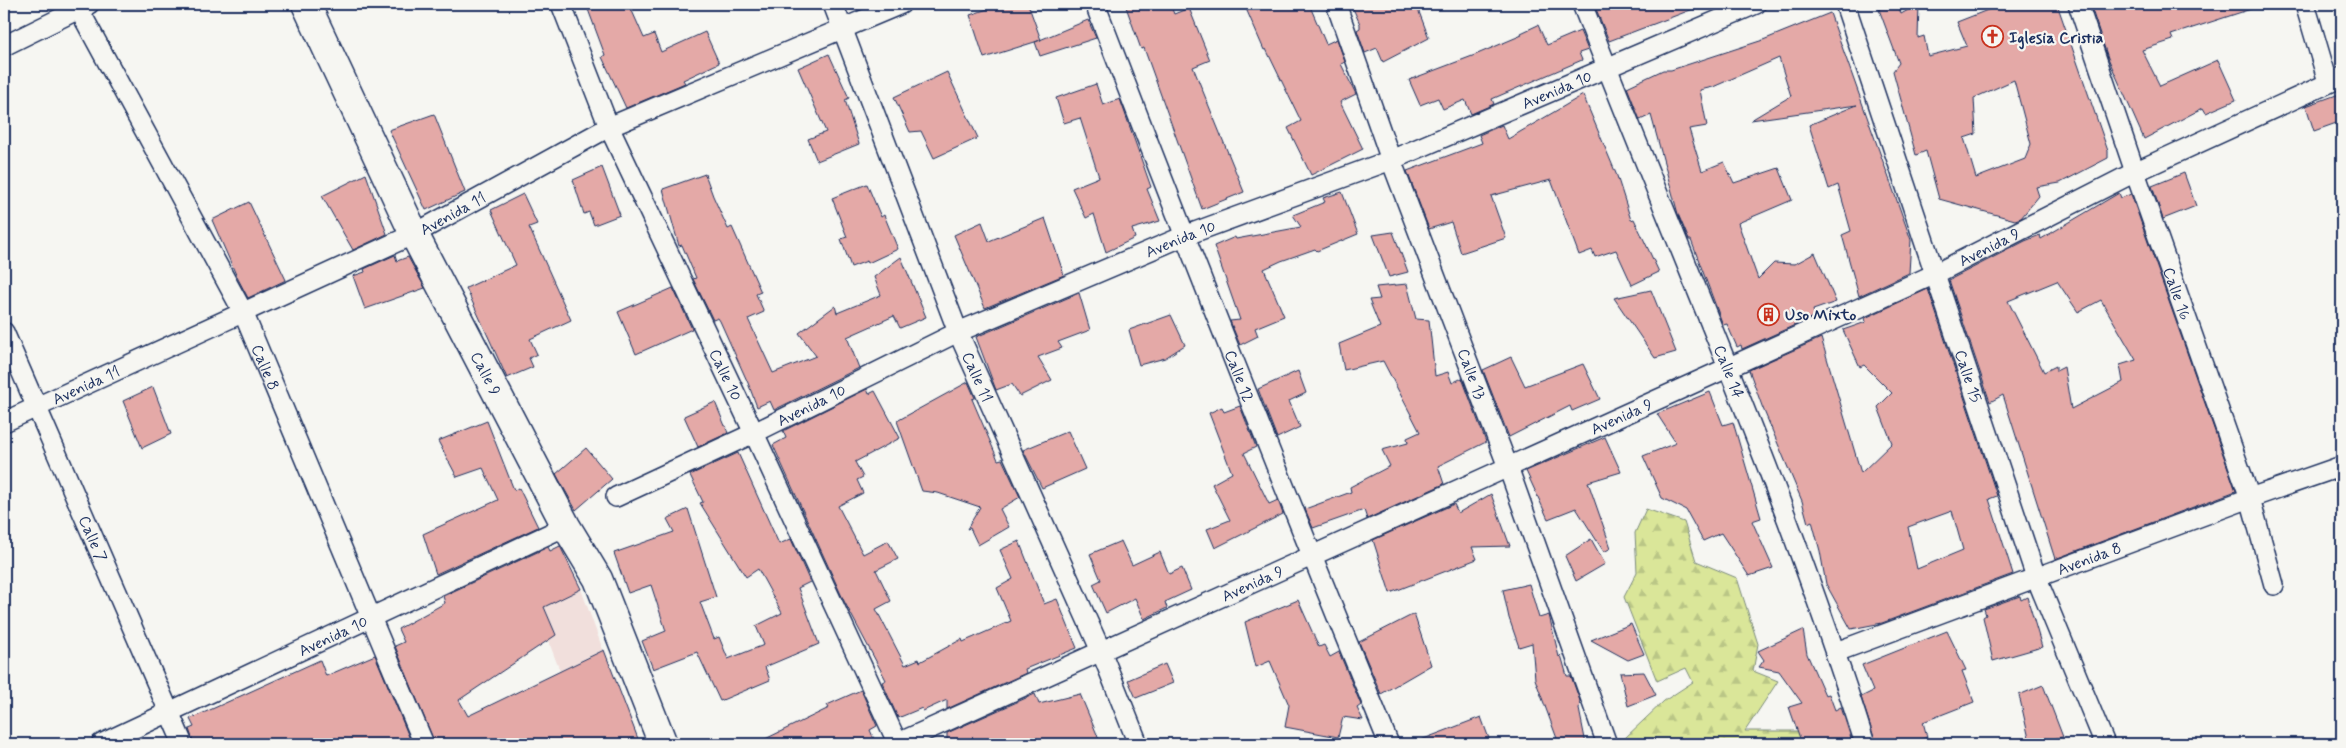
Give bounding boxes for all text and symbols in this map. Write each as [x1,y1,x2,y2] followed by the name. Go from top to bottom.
[1981,25,2005,49] church icon: Iglesia Cristia
[2009,28,2104,50] place label: Iglesia Cristia
[1519,66,1596,115] street label: Avenida 10
[417,188,490,241] street label: Avenida 11
[1142,216,1219,263] street label: Avenida 10
[1956,223,2024,272] street label: Avenida 9
[2157,264,2195,323] street label: Calle 16
[1757,302,1781,326] building icon: Uso Mixto
[1785,305,1856,326] place label: Uso Mixto
[246,341,284,394] street label: Calle 8
[1708,342,1748,402] street label: Calle 14
[704,346,746,405] street label: Calle 10
[1452,346,1490,403] street label: Calle 13
[1219,347,1258,405] street label: Calle 12
[1949,347,1986,406] street label: Calle 15
[465,348,505,400] street label: Calle 9
[956,349,997,406] street label: Calle 11
[49,361,124,410] street label: Avenida 11
[774,380,850,432] street label: Avenida 10
[1588,394,1656,440] street label: Avenida 9
[73,513,112,566] street label: Calle 7
[2054,538,2125,581] street label: Avenida 8
[1218,561,1287,607] street label: Avenida 9
[295,611,372,662] street label: Avenida 10

